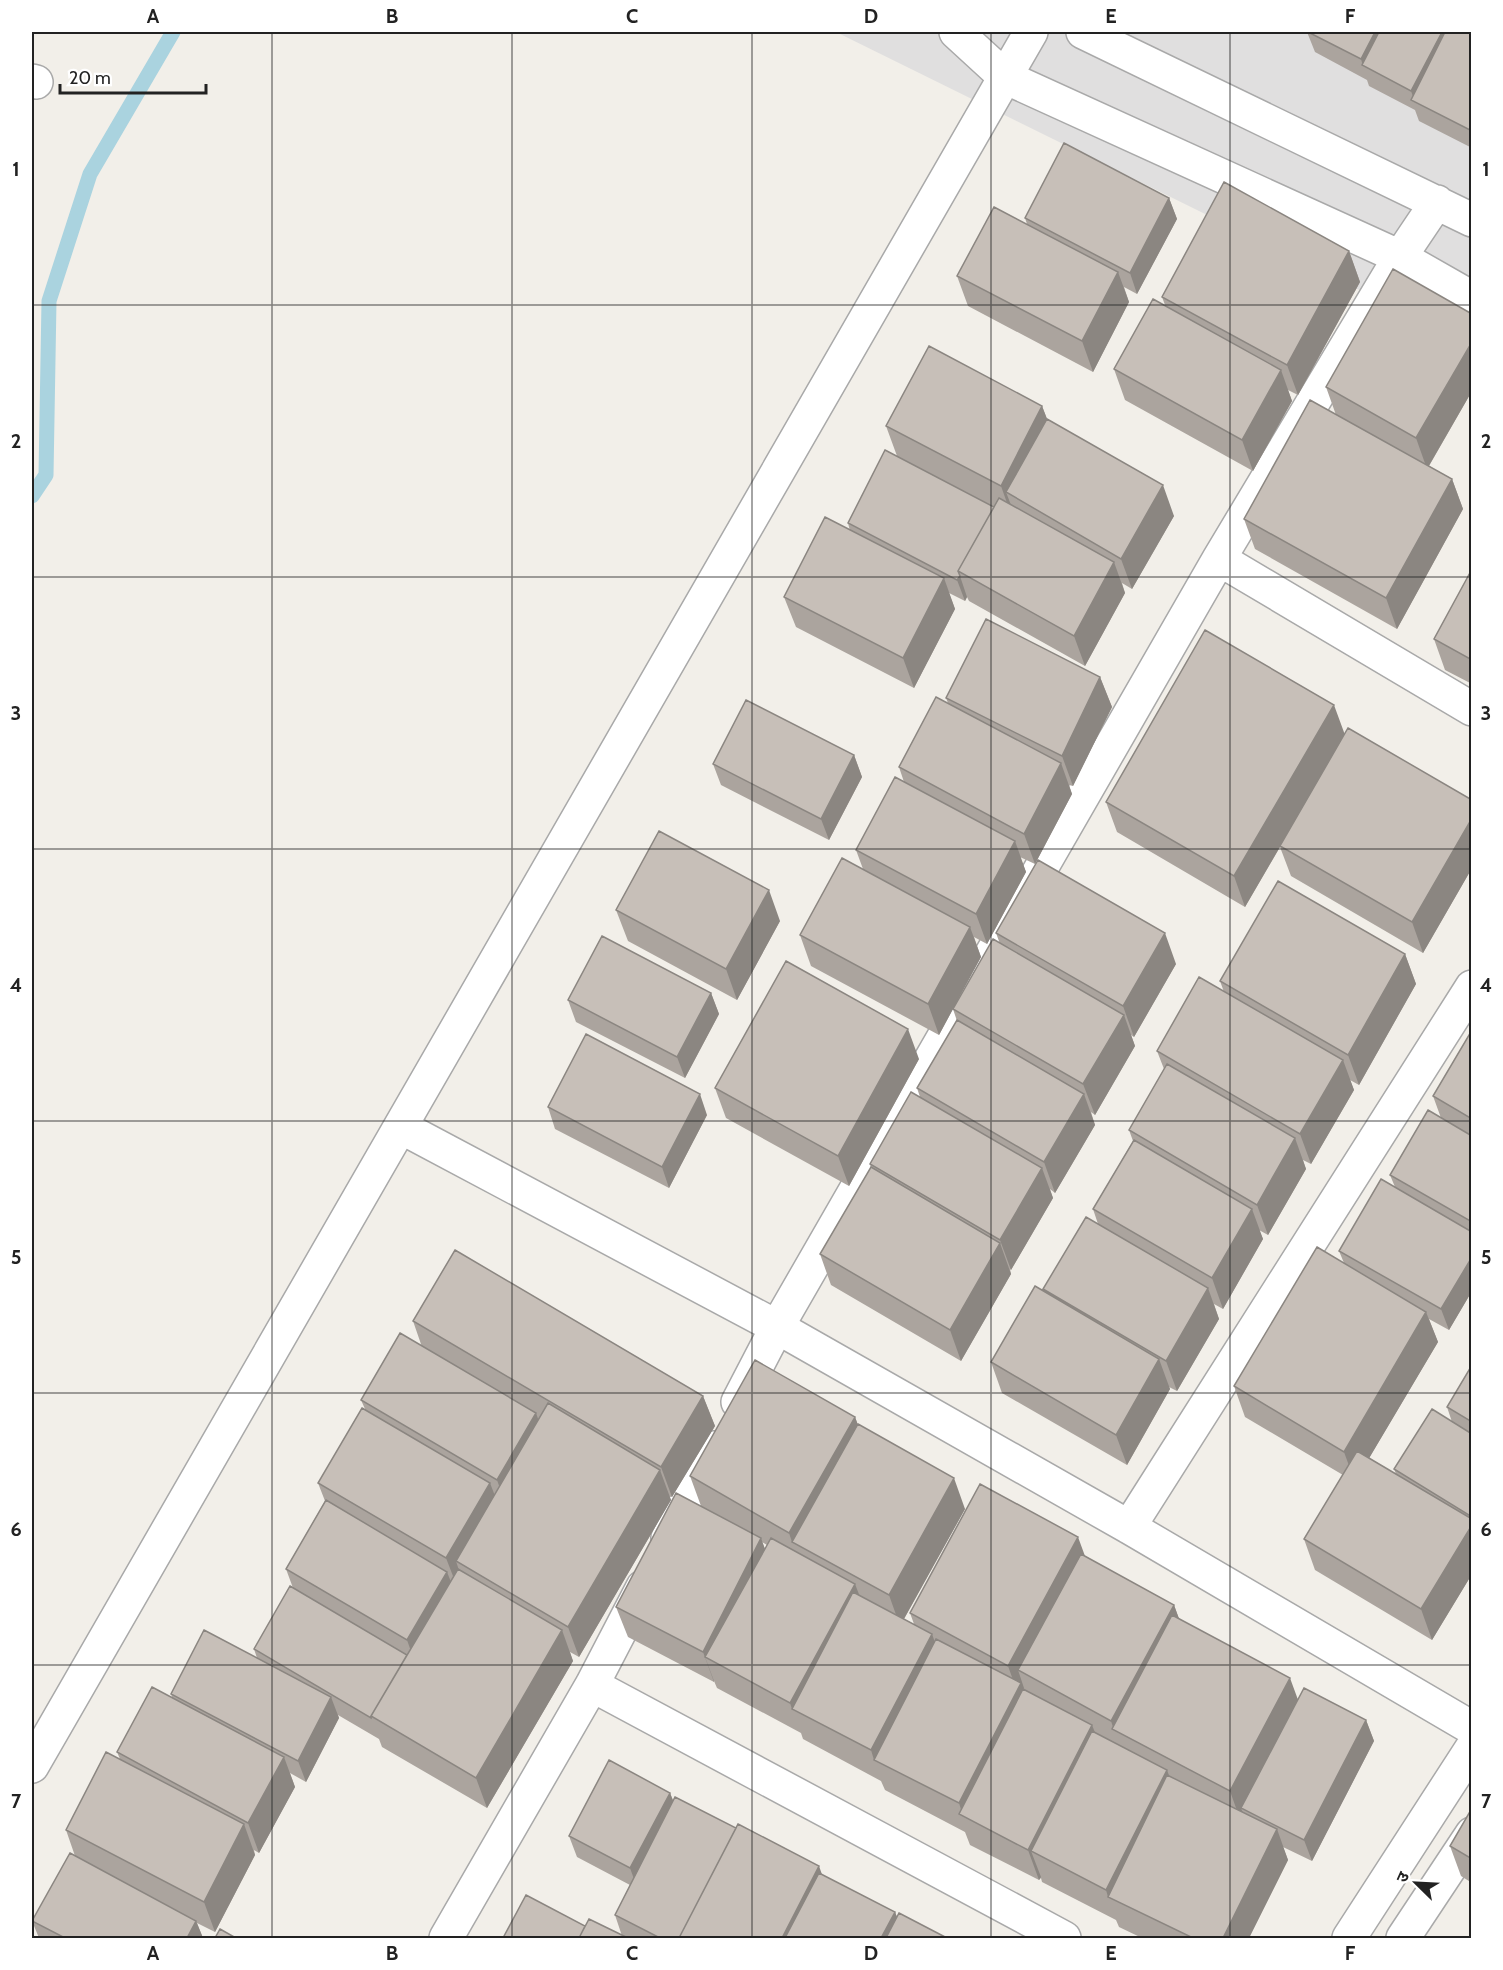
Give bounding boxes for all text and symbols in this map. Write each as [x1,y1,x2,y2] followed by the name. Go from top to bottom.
[147,4,160,28] text: A
[386,4,398,28] text: B
[626,4,638,28] text: C
[864,4,878,28] text: D
[1105,4,1117,28] text: E
[1345,4,1356,28] text: F
[60,57,206,95] scale bar
[69,67,111,89] text: 20 m
[12,157,20,181] text: 1
[1482,157,1490,181] text: 1
[11,429,21,453] text: 2
[1481,429,1491,453] text: 2
[11,701,21,725] text: 3
[1481,701,1491,725] text: 3
[10,973,22,997] text: 4
[1480,973,1492,997] text: 4
[11,1245,21,1269] text: 5
[1481,1245,1491,1269] text: 5
[10,1517,22,1541] text: 6
[1480,1517,1492,1541] text: 6
[11,1789,22,1813] text: 7
[1481,1789,1492,1813] text: 7
[1386,1853,1446,1913] north arrow
[1392,1868,1414,1885] text: उ
[147,1941,160,1965] text: A
[386,1941,398,1965] text: B
[626,1941,638,1965] text: C
[864,1941,878,1965] text: D
[1105,1941,1117,1965] text: E
[1345,1941,1356,1965] text: F

